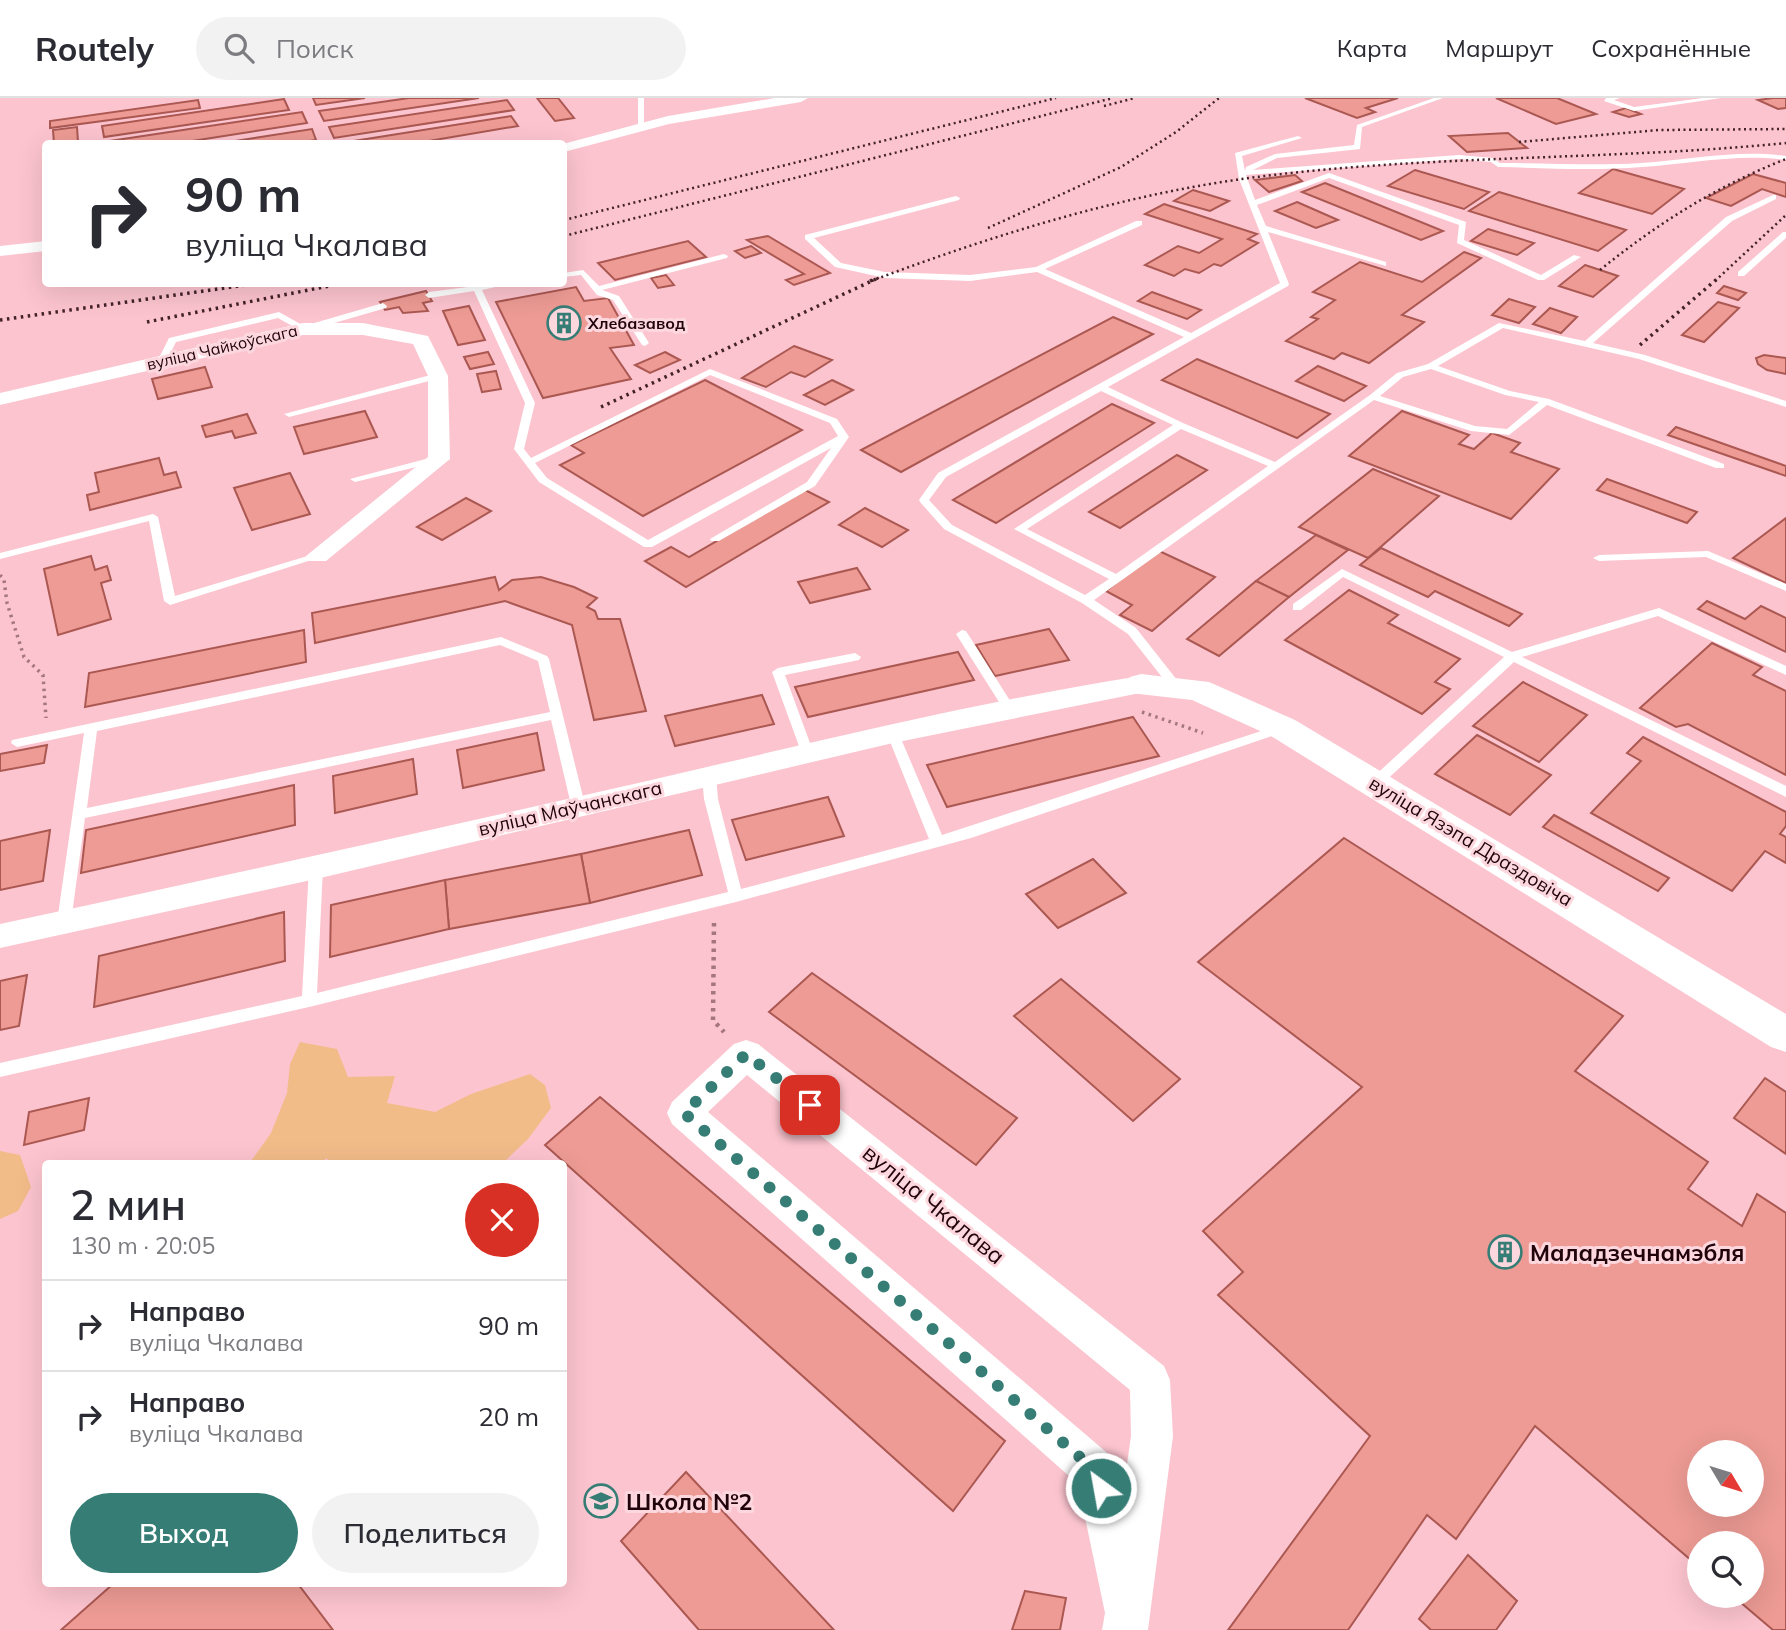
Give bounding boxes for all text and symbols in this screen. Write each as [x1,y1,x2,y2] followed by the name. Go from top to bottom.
[196,17,686,80] search box
[35,28,154,69] text: Routely
[220,29,258,67] icon: search
[276,32,354,65] text: Поиск
[1337,33,1407,63] text: Карта
[1445,33,1553,63] text: Маршрут
[1591,33,1751,63] text: Сохранённые
[185,163,301,224] text: 90 m
[70,168,161,259] icon: right
[185,224,428,264] text: вуліца Чкалава
[545,304,583,342] building icon: Хлебазавод
[587,313,685,333] place label: Хлебазавод
[145,320,299,374] street label: вуліца Чайкоўскага
[1365,771,1577,911] street label: вуліца Язэпа Драздовіча
[476,775,664,841] street label: вуліца Маўчанскага
[780,1075,840,1135] pin
[791,1086,829,1124] icon: arrive
[857,1138,1011,1270] street label: вуліца Чкалава
[70,1178,186,1231] text: 2 мин
[465,1183,539,1257] button: close
[70,1231,215,1260] text: 130 m · 20:05
[1486,1233,1524,1271] building icon: Маладзечнамэбля
[1530,1238,1744,1267] place label: Маладзечнамэбля
[129,1295,245,1328] text: Направо
[70,1307,108,1345] icon: right
[478,1309,539,1342] text: 90 m
[129,1328,304,1357] text: вуліца Чкалава
[129,1386,245,1419] text: Направо
[70,1398,108,1436] icon: right
[478,1400,539,1433] text: 20 m
[129,1419,304,1448] text: вуліца Чкалава
[1687,1440,1764,1517] north arrow
[1687,1440,1764,1608] map controls
[1064,1451,1138,1525] position arrow
[582,1482,620,1520] school or university icon: Школа №2
[626,1487,752,1516] place label: Школа №2
[70,1493,298,1573] button: Выход
[312,1493,539,1573] button: Поделиться
[1687,1531,1764,1608] button: search

